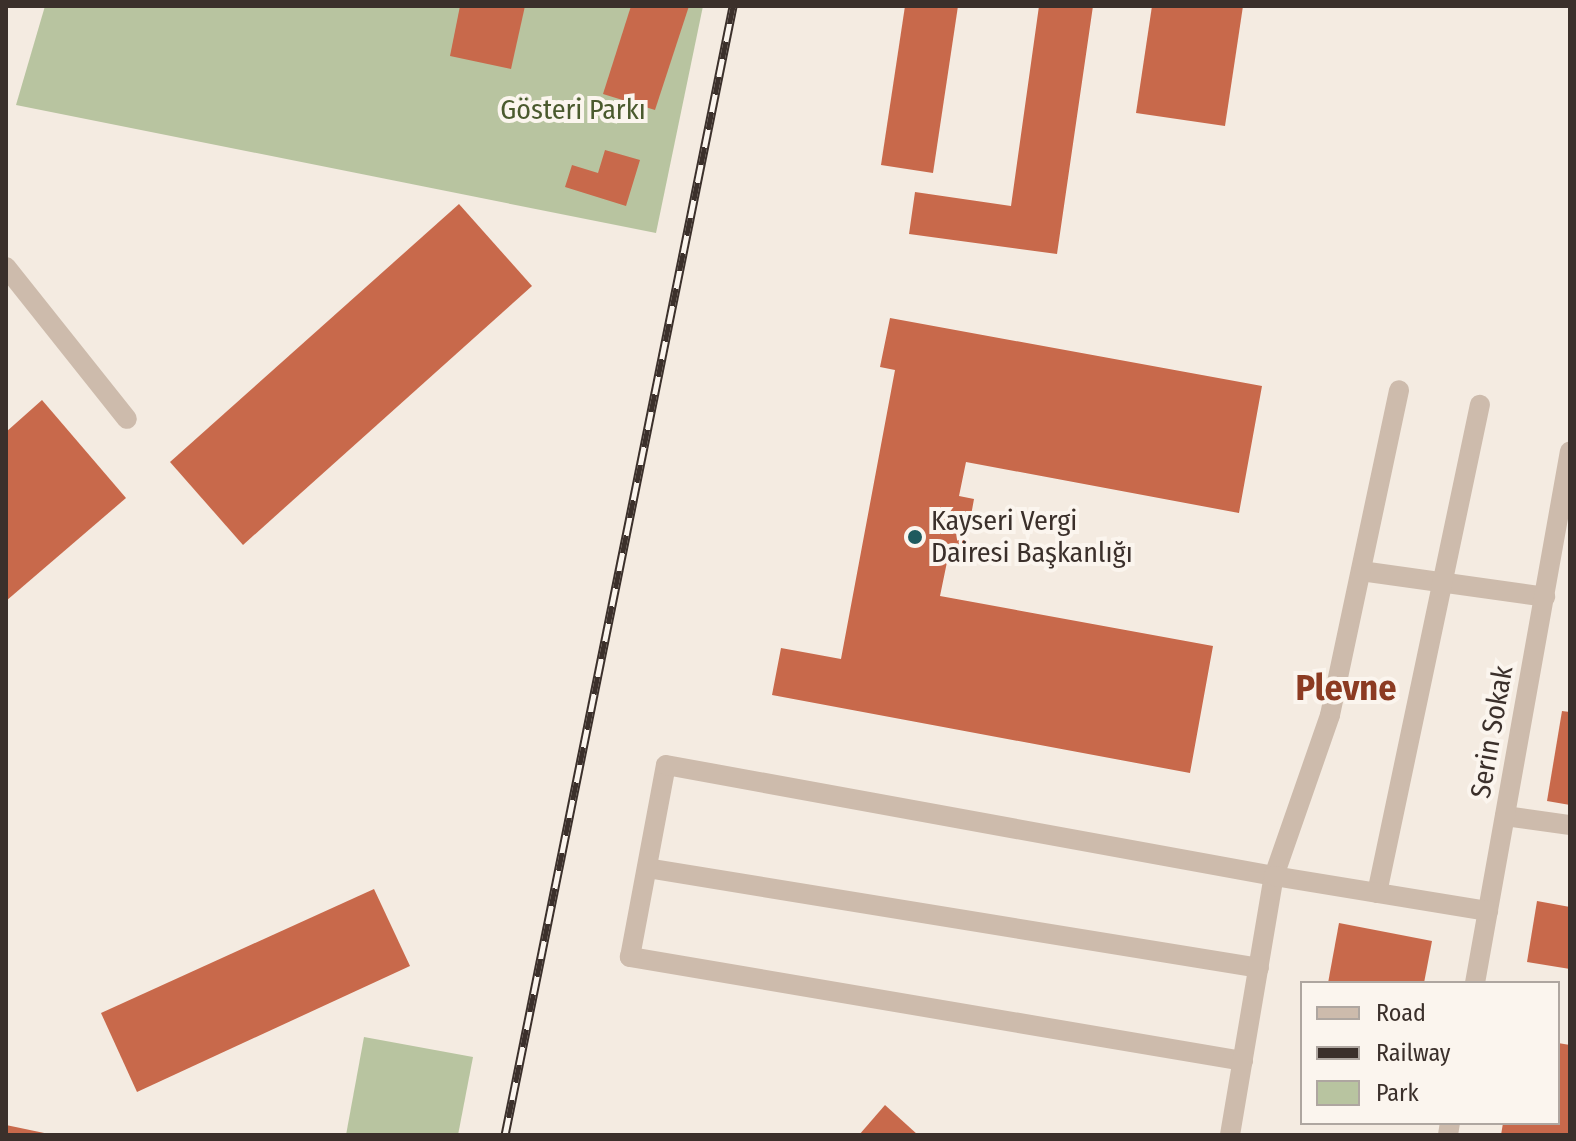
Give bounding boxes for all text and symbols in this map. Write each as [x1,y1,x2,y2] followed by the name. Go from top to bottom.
[500,93,646,127] park label: Gösteri Parkı
[931,504,1133,570] place label: Kayseri Vergi Dairesi Başkanlığı
[906,528,924,546] marker: Kayseri Vergi Dairesi Başkanlığı
[1464,663,1520,801] street label: Serin Sokak
[1296,667,1396,711] district label: Plevne
[1300,981,1560,1125] legend
[1376,999,1426,1027] text: Road
[1376,1039,1451,1067] text: Railway
[1376,1079,1419,1107] text: Park

